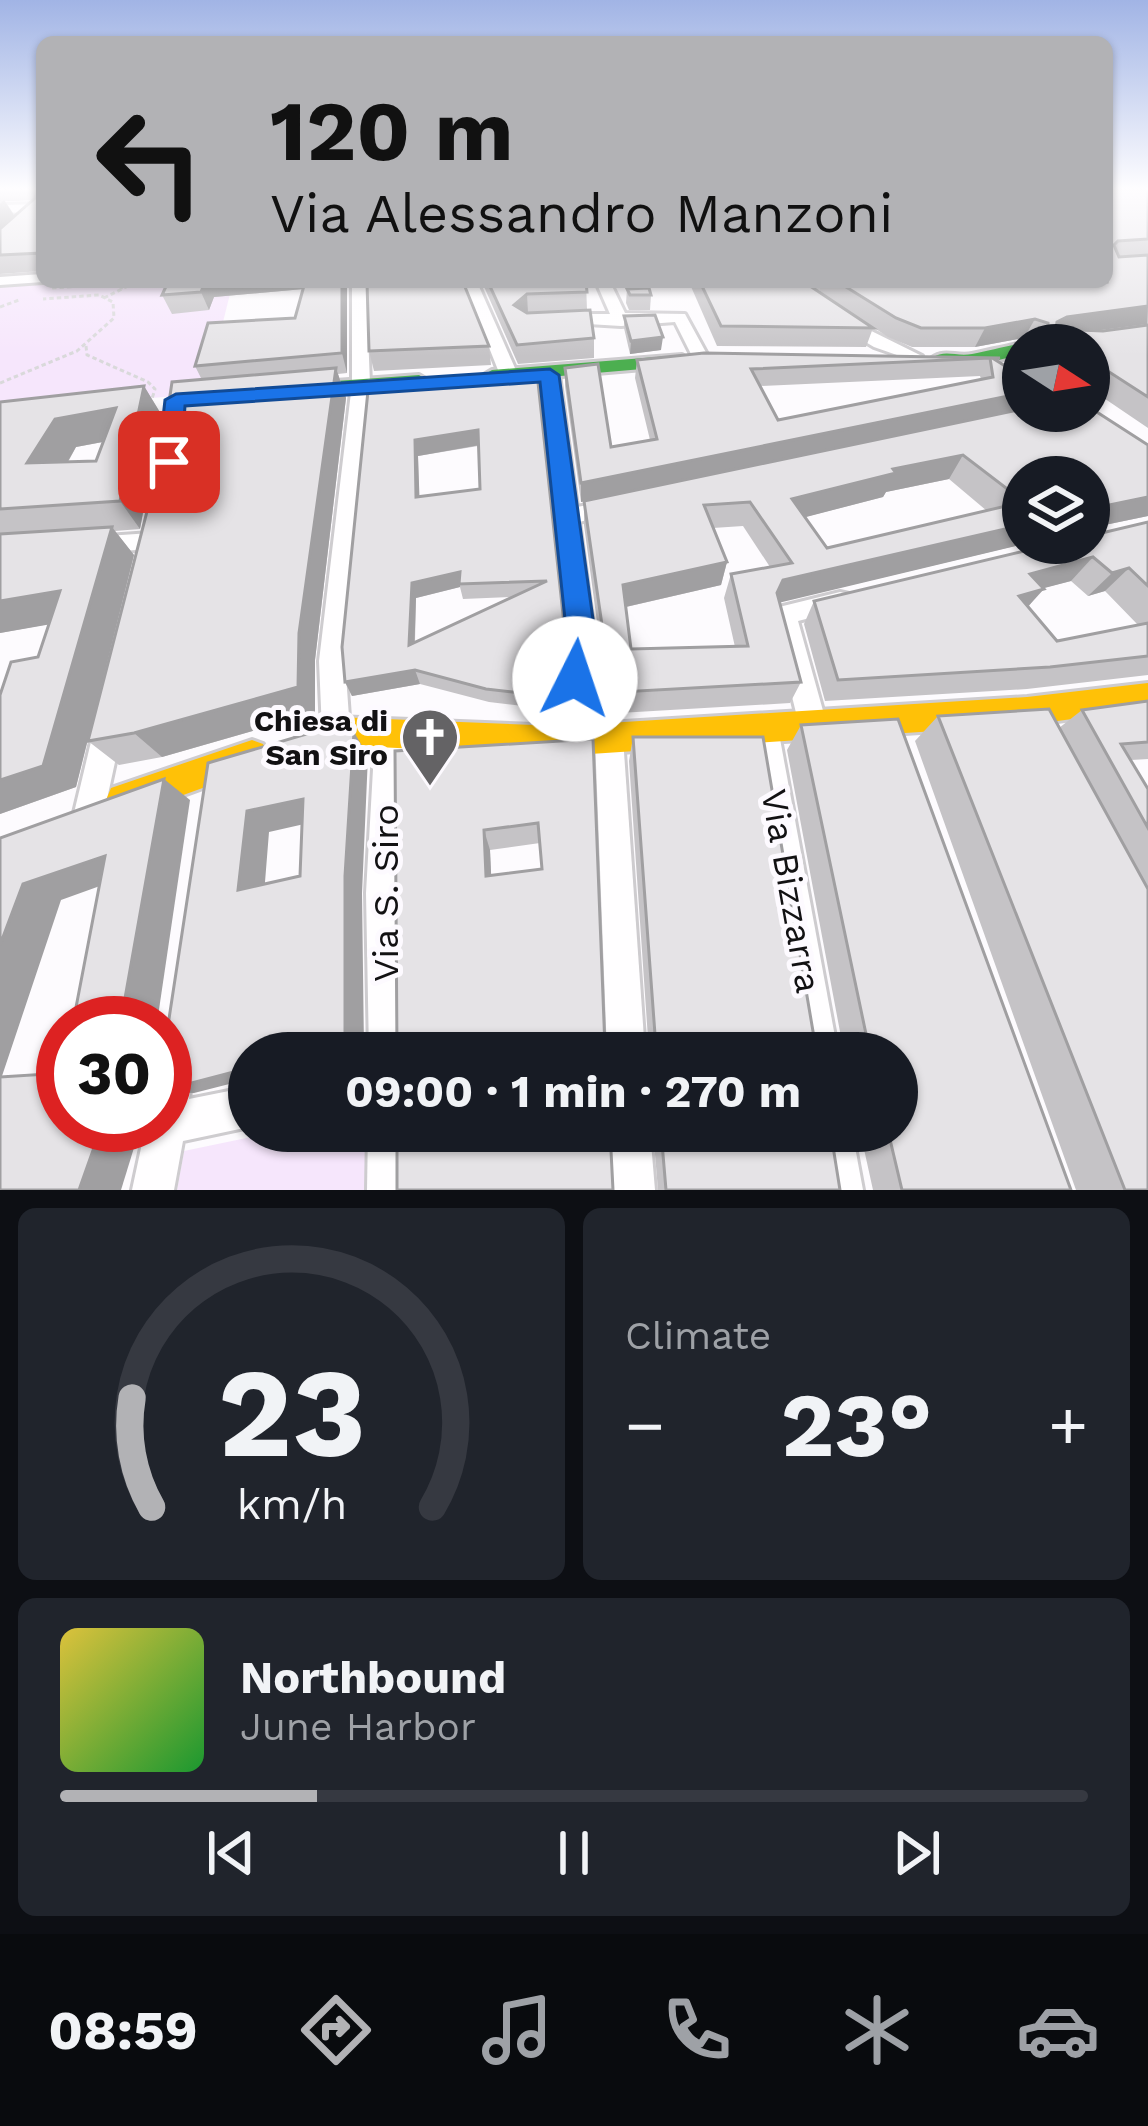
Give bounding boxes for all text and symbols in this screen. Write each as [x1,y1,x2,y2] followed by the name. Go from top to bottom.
[270,82,513,180] text: 120 m
[72,84,228,240] icon: left
[270,182,893,245] text: Via Alessandro Manzoni
[1002,324,1110,432] north arrow
[1002,324,1110,564] map controls
[118,411,220,513] pin
[136,429,202,495] icon: arrive
[1002,456,1110,564] button: layers
[512,616,638,742] position arrow
[254,703,388,772] place label: Chiesa di San Siro
[399,706,461,788] church icon: Chiesa di San Siro
[752,786,830,996] street label: Via Bizzarra
[365,804,407,982] street label: Via S. Siro
[36,996,192,1152] speed limit sign: 30
[345,1065,801,1118] text: 09:00 · 1 min · 270 m
[625,1313,771,1358] text: Climate
[217,1340,366,1486] text: 23
[781,1372,932,1478] text: 23°
[625,1387,665,1464] text: −
[1048,1387,1088,1464] text: +
[236,1479,347,1529] text: km/h
[240,1651,506,1704] text: Northbound
[240,1704,476,1749] text: June Harbor
[198,1820,264,1886] icon: previous
[541,1820,607,1886] icon: pause
[884,1820,950,1886] icon: next
[294,1988,378,2072] icon: directions
[475,1988,559,2072] icon: music
[655,1988,739,2072] icon: phone
[835,1988,919,2072] icon: climate
[1016,1988,1100,2072] icon: car
[48,1999,198,2062] text: 08:59

